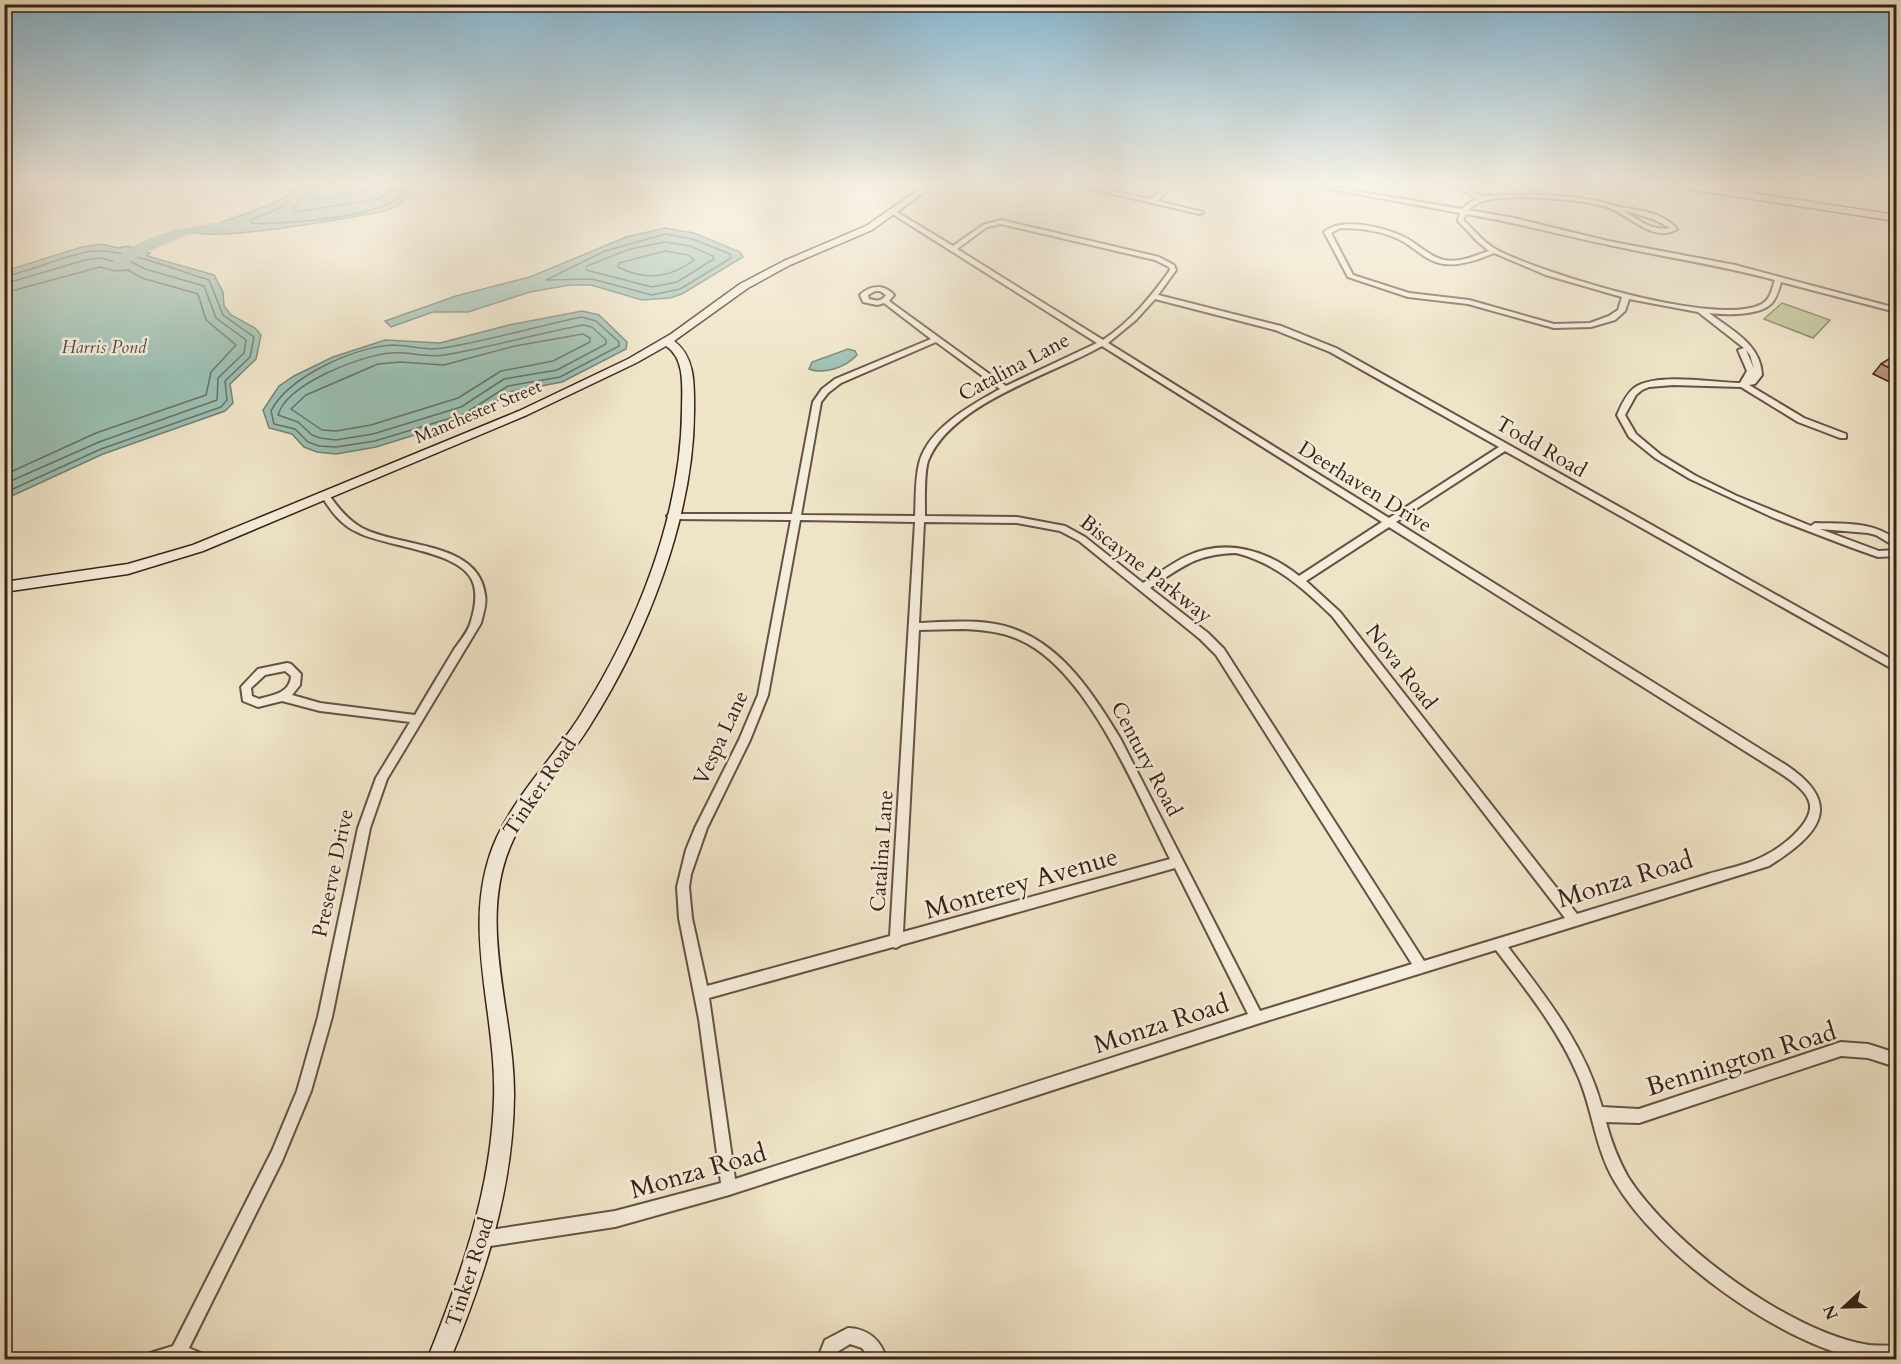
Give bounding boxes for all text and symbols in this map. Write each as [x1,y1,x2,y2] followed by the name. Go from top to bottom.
[953,326,1075,408] street label: Catalina Lane
[62,335,148,360] water label: Harris Pond
[411,374,546,450] street label: Manchester Street
[1490,409,1592,485] street label: Todd Road
[1292,434,1438,540] street label: Deerhaven Drive
[1073,508,1219,630] street label: Biscayne Parkway
[1359,618,1443,716] street label: Nova Road
[686,686,756,790] street label: Vespa Lane
[1104,696,1188,822] street label: Century Road
[496,732,584,842] street label: Tinker Road
[863,789,901,913] street label: Catalina Lane
[305,806,361,940] street label: Preserve Drive
[920,839,1122,927] street label: Monterey Avenue
[1553,842,1697,916] street label: Monza Road
[1089,986,1233,1062] street label: Monza Road
[1642,1013,1840,1105] street label: Bennington Road
[626,1135,770,1207] street label: Monza Road
[439,1214,501,1330] street label: Tinker Road
[1814,1277,1874,1337] north arrow
[1818,1302,1844,1323] text: N

